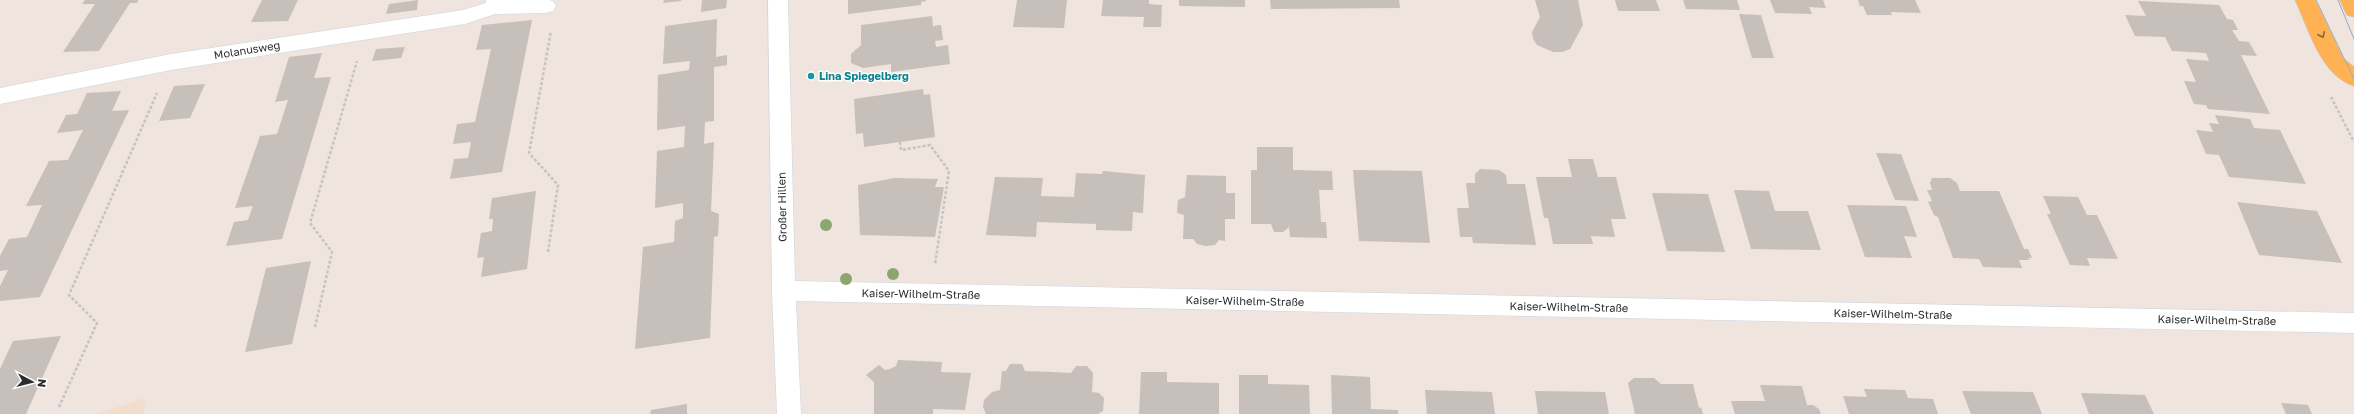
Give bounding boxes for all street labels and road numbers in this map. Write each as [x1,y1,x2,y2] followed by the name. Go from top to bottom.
[213,38,281,61] street label: Molanusweg
[774,172,789,242] street label: Großer Hillen
[862,286,980,301] street label: Kaiser-Wilhelm-Straße
[1186,293,1304,308] street label: Kaiser-Wilhelm-Straße
[1510,299,1628,314] street label: Kaiser-Wilhelm-Straße
[1834,306,1952,321] street label: Kaiser-Wilhelm-Straße
[2158,312,2276,327] street label: Kaiser-Wilhelm-Straße

